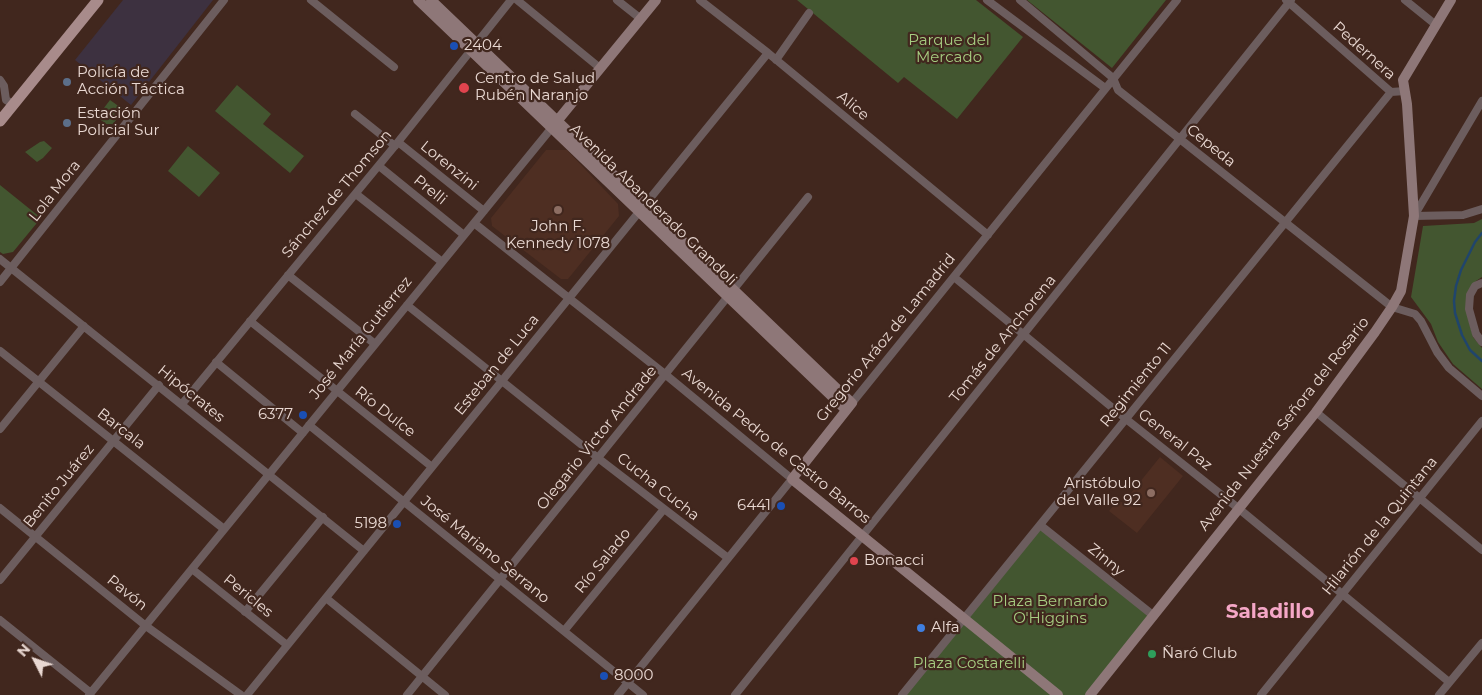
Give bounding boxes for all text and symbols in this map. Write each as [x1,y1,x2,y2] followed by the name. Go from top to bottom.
[1329,18,1399,84] street label: Pedernera
[908,32,990,67] park label: Parque del Mercado
[464,37,502,55] place label: 2404
[448,40,460,52] marker: 2404
[77,64,185,99] place label: Policía de Acción Táctica
[475,70,595,105] place label: Centro de Salud Rubén Naranjo
[61,76,73,88] marker: Policía de Acción Táctica
[457,81,471,95] marker: Centro de Salud Rubén Naranjo
[833,87,873,125] street label: Alice
[77,105,160,140] place label: Estación Policial Sur
[61,117,73,129] marker: Estación Policial Sur
[566,120,740,290] street label: Avenida Abanderado Grandoli
[1183,121,1239,171] street label: Cepeda
[278,126,396,262] street label: Sánchez de Thomson
[417,137,481,195] street label: Lorenzini
[25,157,85,225] street label: Lola Mora
[410,171,450,209] street label: Prelli
[552,204,564,216] marker: John F. Kennedy 1078
[506,218,610,253] place label: John F. Kennedy 1078
[813,250,959,426] street label: Gregorio Aráoz de Lamadrid
[946,272,1060,406] street label: Tomás de Anchorena
[306,273,416,403] street label: José María Gutierrez
[451,311,543,419] street label: Esteban de Luca
[1195,314,1373,534] street label: Avenida Nuestra Señora del Rosario
[1096,339,1176,431] street label: Regimiento 11
[154,362,228,426] street label: Hipócrates
[533,362,661,514] street label: Olegario Victor Andrade
[678,364,874,528] street label: Avenida Pedro de Castro Barros
[351,383,419,441] street label: Río Dulce
[93,405,149,453] street label: Barcala
[1134,405,1216,475] street label: General Paz
[258,406,293,424] place label: 6377
[297,409,309,421] marker: 6377
[20,441,98,531] street label: Benito Juárez
[613,449,703,525] street label: Cucha Cucha
[1319,453,1441,599] street label: Hilarión de la Quintana
[1057,475,1141,510] place label: Aristóbulo del Valle 92
[1145,487,1157,499] marker: Aristóbulo del Valle 92
[417,492,553,608] street label: José Mariano Serrano
[737,497,771,515] place label: 6441
[775,500,787,512] marker: 6441
[354,515,387,533] place label: 5198
[391,518,403,530] marker: 5198
[571,525,635,597] street label: Río Salado
[1084,540,1128,580] street label: Zinny
[864,552,924,570] place label: Bonacci
[848,555,860,567] marker: Bonacci
[103,571,151,615] street label: Pavón
[220,571,276,621] street label: Pericles
[993,593,1107,628] park label: Plaza Bernardo O'Higgins
[1226,600,1314,624] district label: Saladillo
[931,619,960,637] place label: Alfa
[915,622,927,634] marker: Alfa
[10,635,60,685] north arrow
[13,640,34,660] text: N
[1162,645,1237,663] place label: Ñaró Club
[1146,648,1158,660] marker: Ñaró Club
[913,655,1025,673] park label: Plaza Costarelli
[614,667,653,685] place label: 8000
[598,670,610,682] marker: 8000

